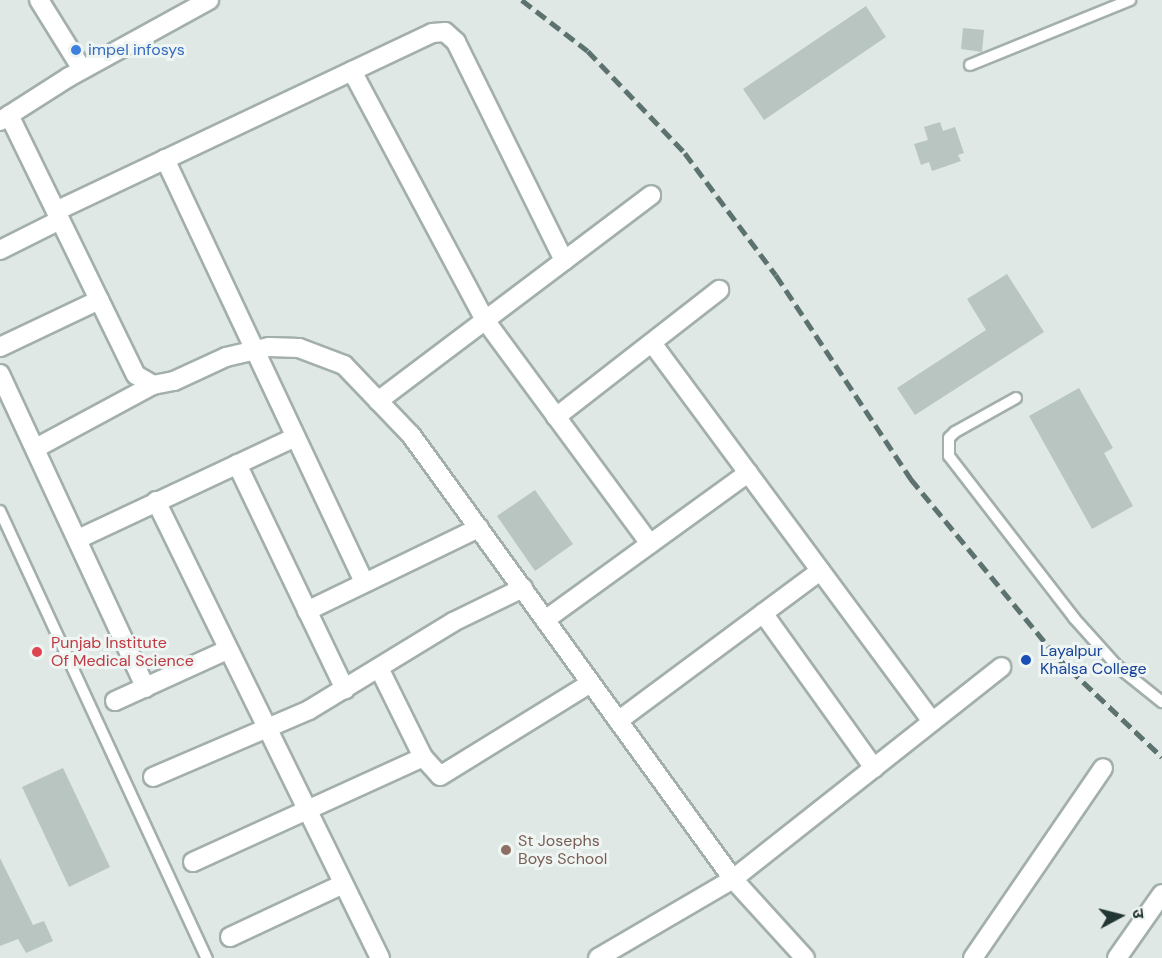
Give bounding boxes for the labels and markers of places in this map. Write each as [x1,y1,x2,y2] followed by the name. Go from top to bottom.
[88,40,185,60] place label: impel infosys
[69,43,83,57] marker: impel infosys
[51,633,194,671] place label: Punjab Institute Of Medical Science
[1040,641,1147,679] place label: Layalpur Khalsa College
[28,643,46,661] marker: Punjab Institute Of Medical Science
[1017,651,1035,669] marker: Layalpur Khalsa College
[518,831,607,869] place label: St Josephs Boys School
[499,843,513,857] marker: St Josephs Boys School

